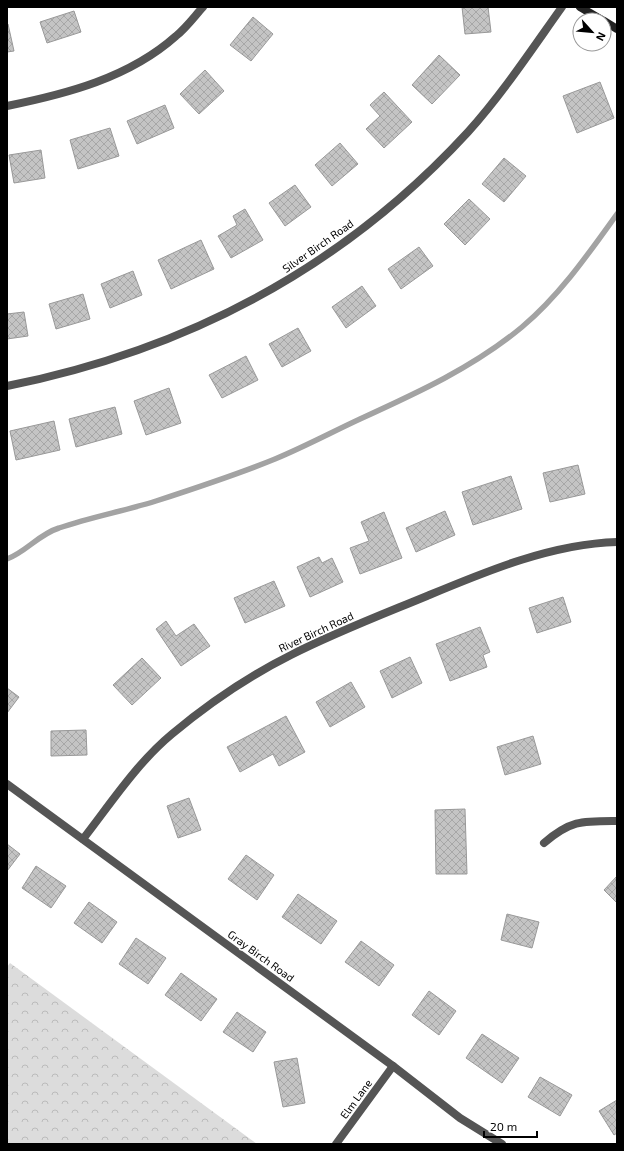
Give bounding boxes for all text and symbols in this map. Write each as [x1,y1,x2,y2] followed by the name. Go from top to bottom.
[572,12,612,52] north arrow
[594,30,609,43] text: N
[280,216,356,275] street label: Silver Birch Road
[276,608,355,655] street label: River Birch Road
[226,927,297,984] street label: Gray Birch Road
[337,1076,374,1121] street label: Elm Lane
[484,1113,537,1139] scale bar
[490,1119,517,1133] text: 20 m

